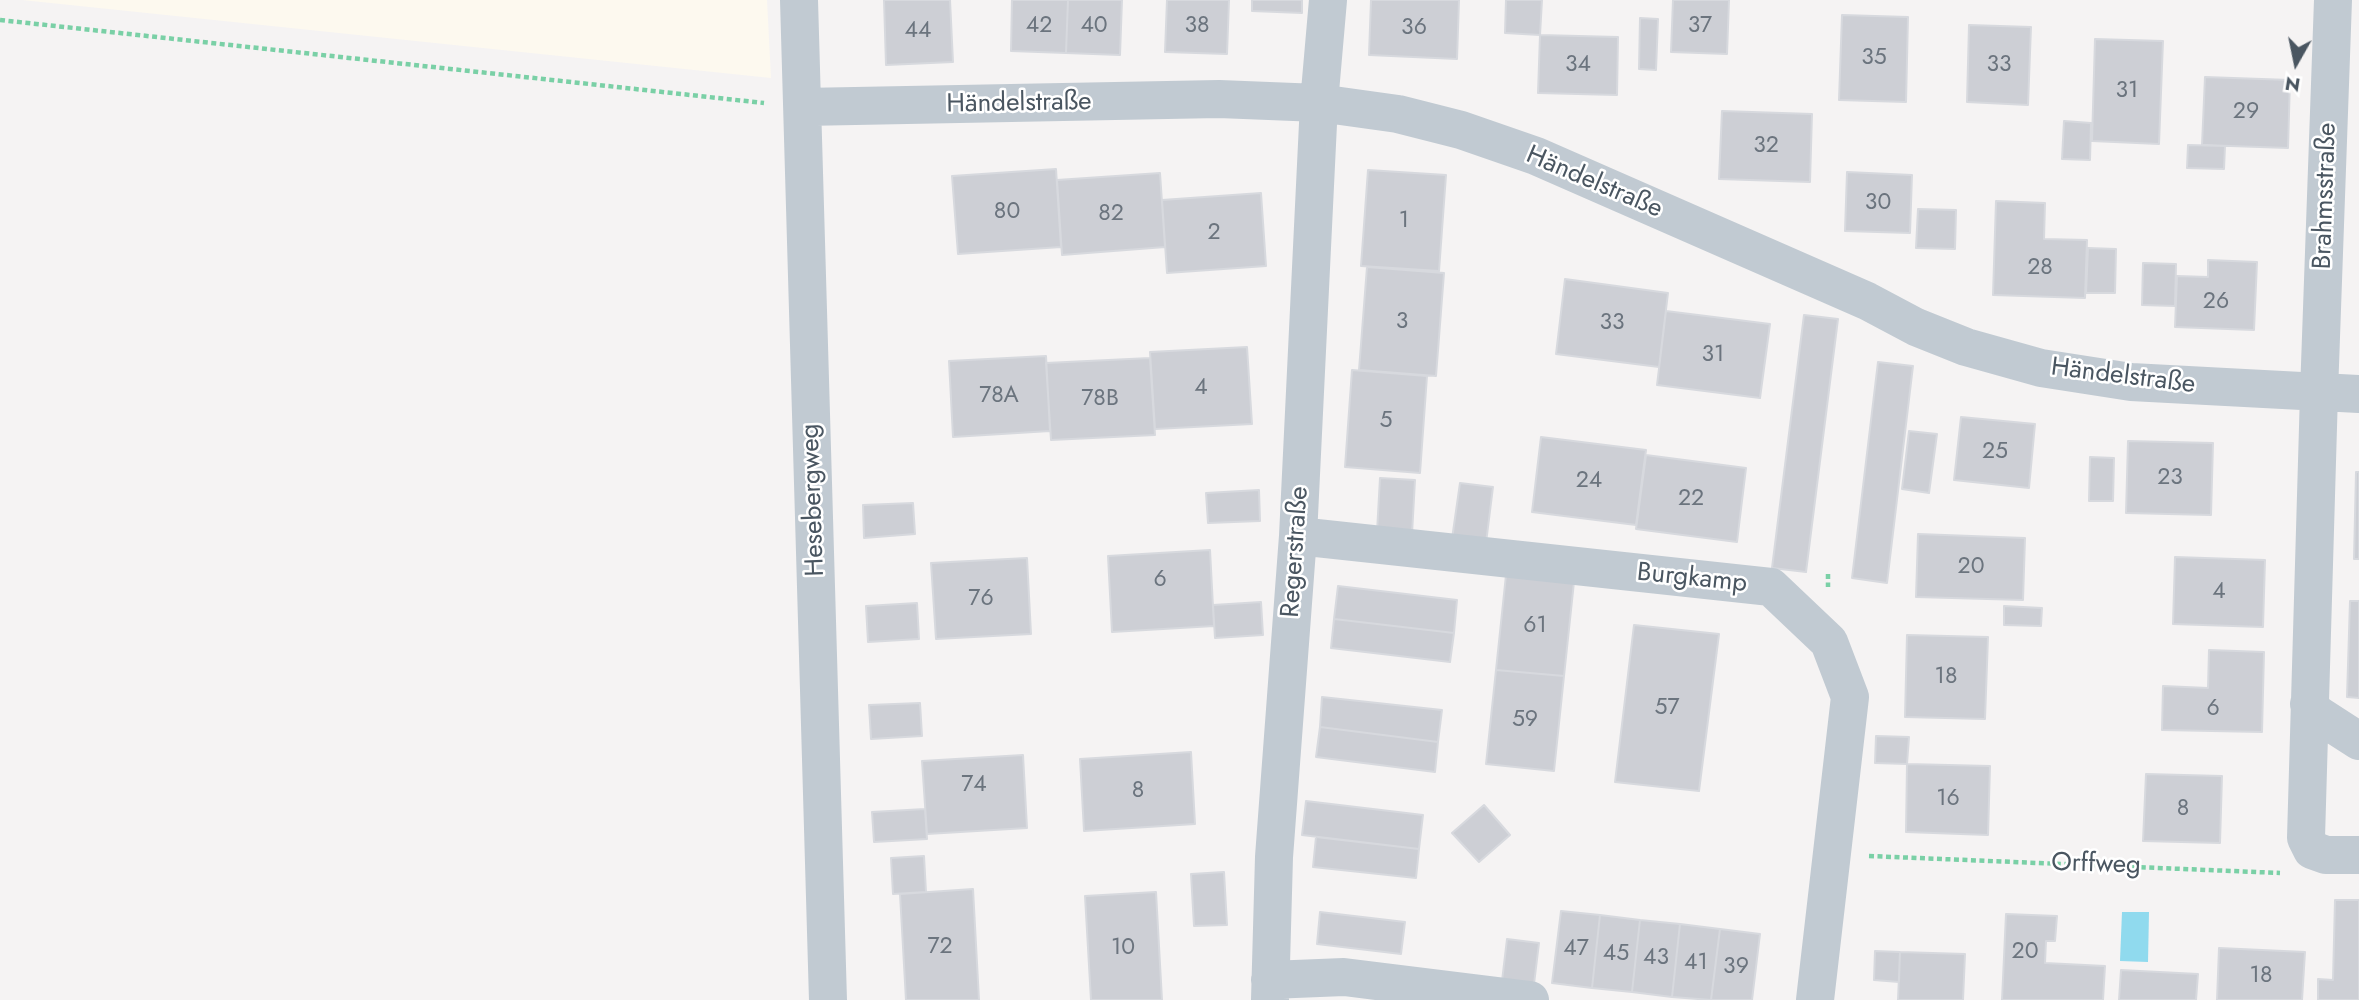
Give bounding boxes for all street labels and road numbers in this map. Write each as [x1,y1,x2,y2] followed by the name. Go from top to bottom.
[946,87,1092,121] street label: Händelstraße
[2308,122,2344,270] street label: Brahmsstraße
[1521,140,1667,226] street label: Händelstraße
[2049,353,2197,401] street label: Händelstraße
[796,423,832,577] street label: Hesebergweg
[1276,485,1316,619] street label: Regerstraße
[1635,558,1749,600] street label: Burgkamp
[2051,848,2141,882] street label: Orffweg

